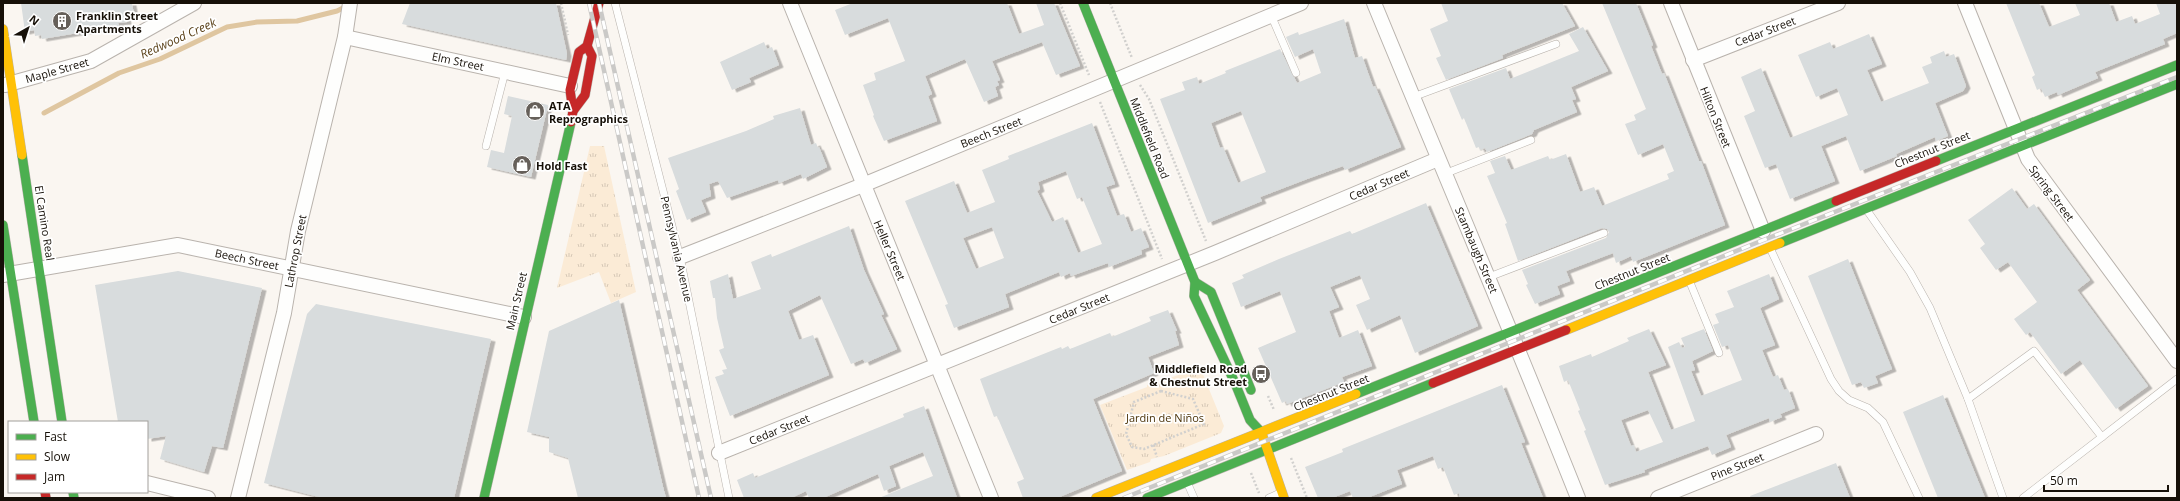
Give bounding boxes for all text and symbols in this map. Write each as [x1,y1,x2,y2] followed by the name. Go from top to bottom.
[8,8,48,48] north arrow
[76,8,158,36] place label: Franklin Street Apartments
[51,10,73,32] building icon: Franklin Street Apartments
[26,11,43,28] text: N
[1732,12,1798,49] street label: Cedar Street
[137,13,220,62] water label: Redwood Creek
[431,48,485,74] street label: Elm Street
[24,54,91,86] street label: Maple Street
[1697,84,1735,150] street label: Hilton Street
[1127,95,1173,181] street label: Middlefield Road
[549,98,629,126] place label: ATA Reprographics
[524,100,546,122] shop icon: ATA Reprographics
[958,113,1024,151] street label: Beech Street
[1892,127,1972,171] street label: Chestnut Street
[511,154,533,176] shop icon: Hold Fast
[536,158,588,173] place label: Hold Fast
[2026,162,2078,224] street label: Spring Street
[1347,165,1411,203] street label: Cedar Street
[32,184,58,262] street label: El Camino Real
[658,195,696,303] street label: Pennsylvania Avenue
[1452,205,1502,295] street label: Stambaugh Street
[281,213,309,289] street label: Lathrop Street
[871,218,909,283] street label: Heller Street
[214,245,280,273] street label: Beech Street
[1592,249,1672,293] street label: Chestnut Street
[502,270,530,331] street label: Main Street
[1047,289,1112,327] street label: Cedar Street
[1149,361,1247,389] place label: Middlefield Road & Chestnut Street
[1250,363,1272,385] bus stop icon: Middlefield Road & Chestnut Street
[1291,370,1371,414] street label: Chestnut Street
[747,410,812,448] street label: Cedar Street
[1125,410,1204,425] park label: Jardin de Niños
[8,421,148,493] legend
[44,428,67,445] text: Fast
[44,448,71,465] text: Slow
[1708,449,1766,483] street label: Pine Street
[2044,467,2168,493] scale bar
[43,468,65,485] text: Jam
[2050,472,2078,489] text: 50 m

